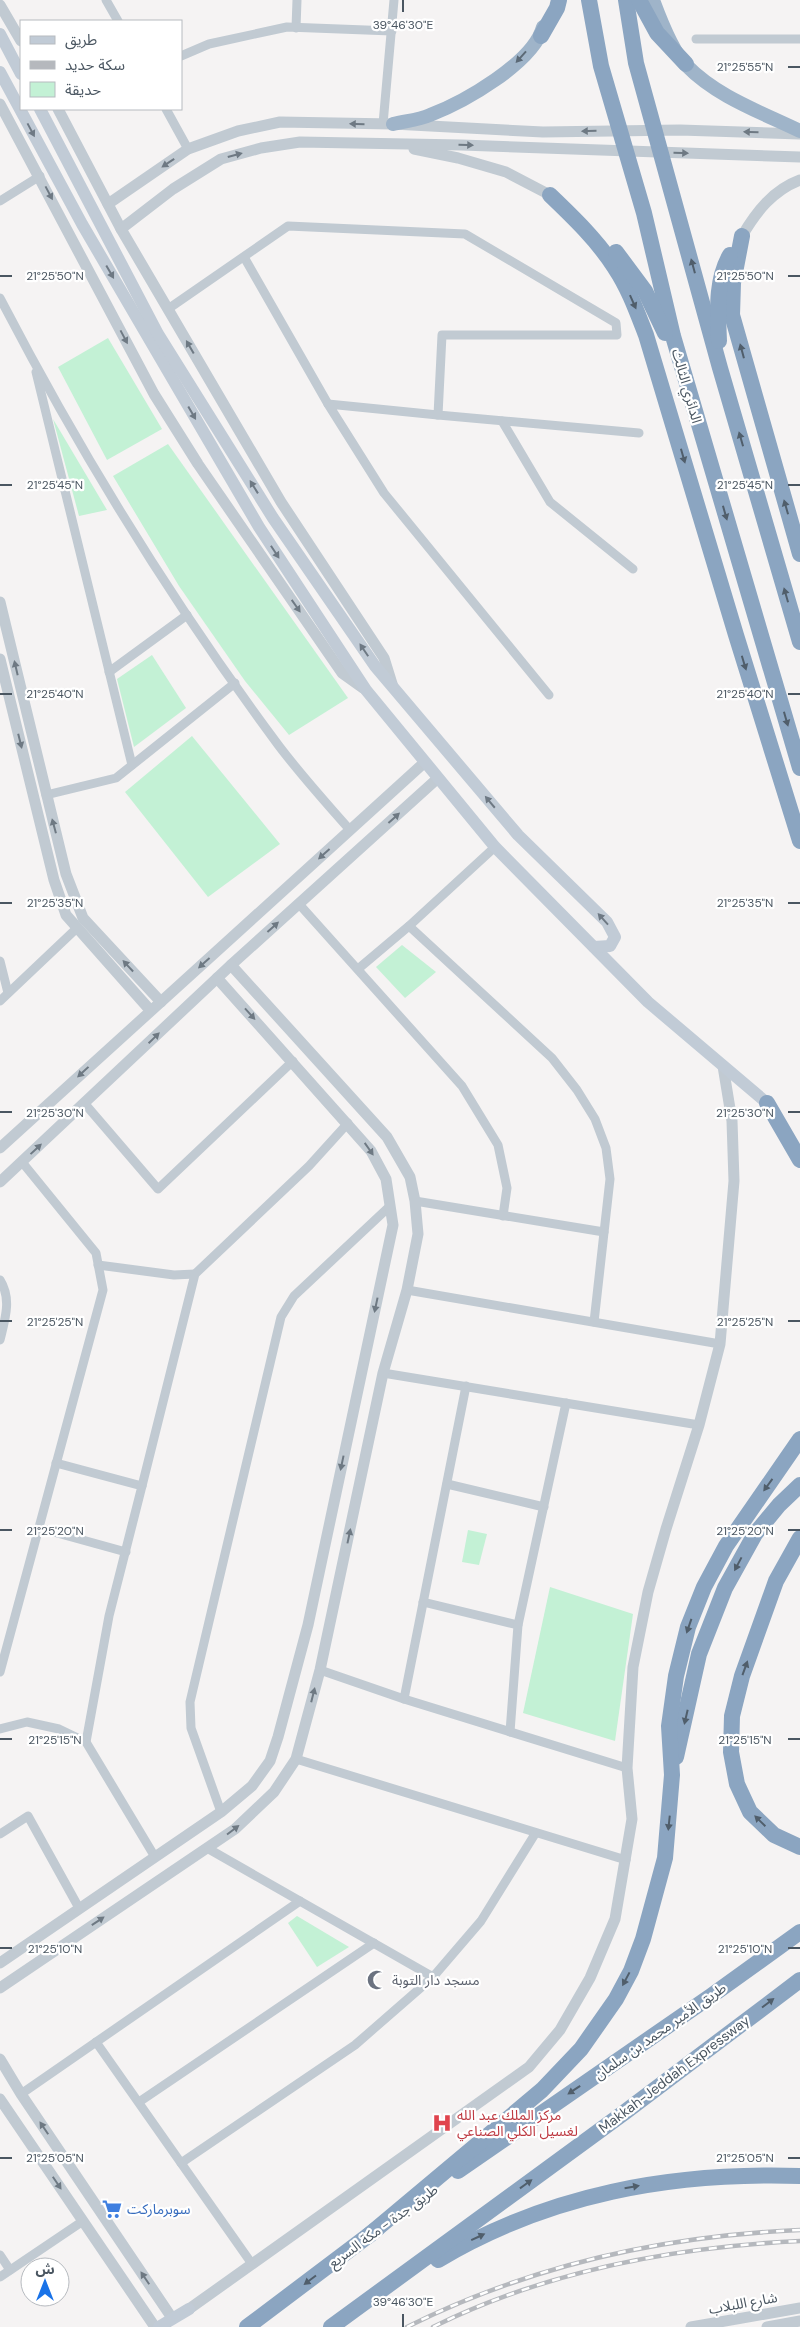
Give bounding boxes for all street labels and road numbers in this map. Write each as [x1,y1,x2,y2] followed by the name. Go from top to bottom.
[666,347,706,426] street label: الدائري الثالث
[590,1979,730,2084] street label: طريق الأمير محمد بن سلمان
[595,2011,753,2137] street label: Makkah-Jeddah Expressway
[325,2180,442,2273] street label: طريق جدة - مكة السريع
[707,2288,779,2320] street label: شارع اللبلاب

